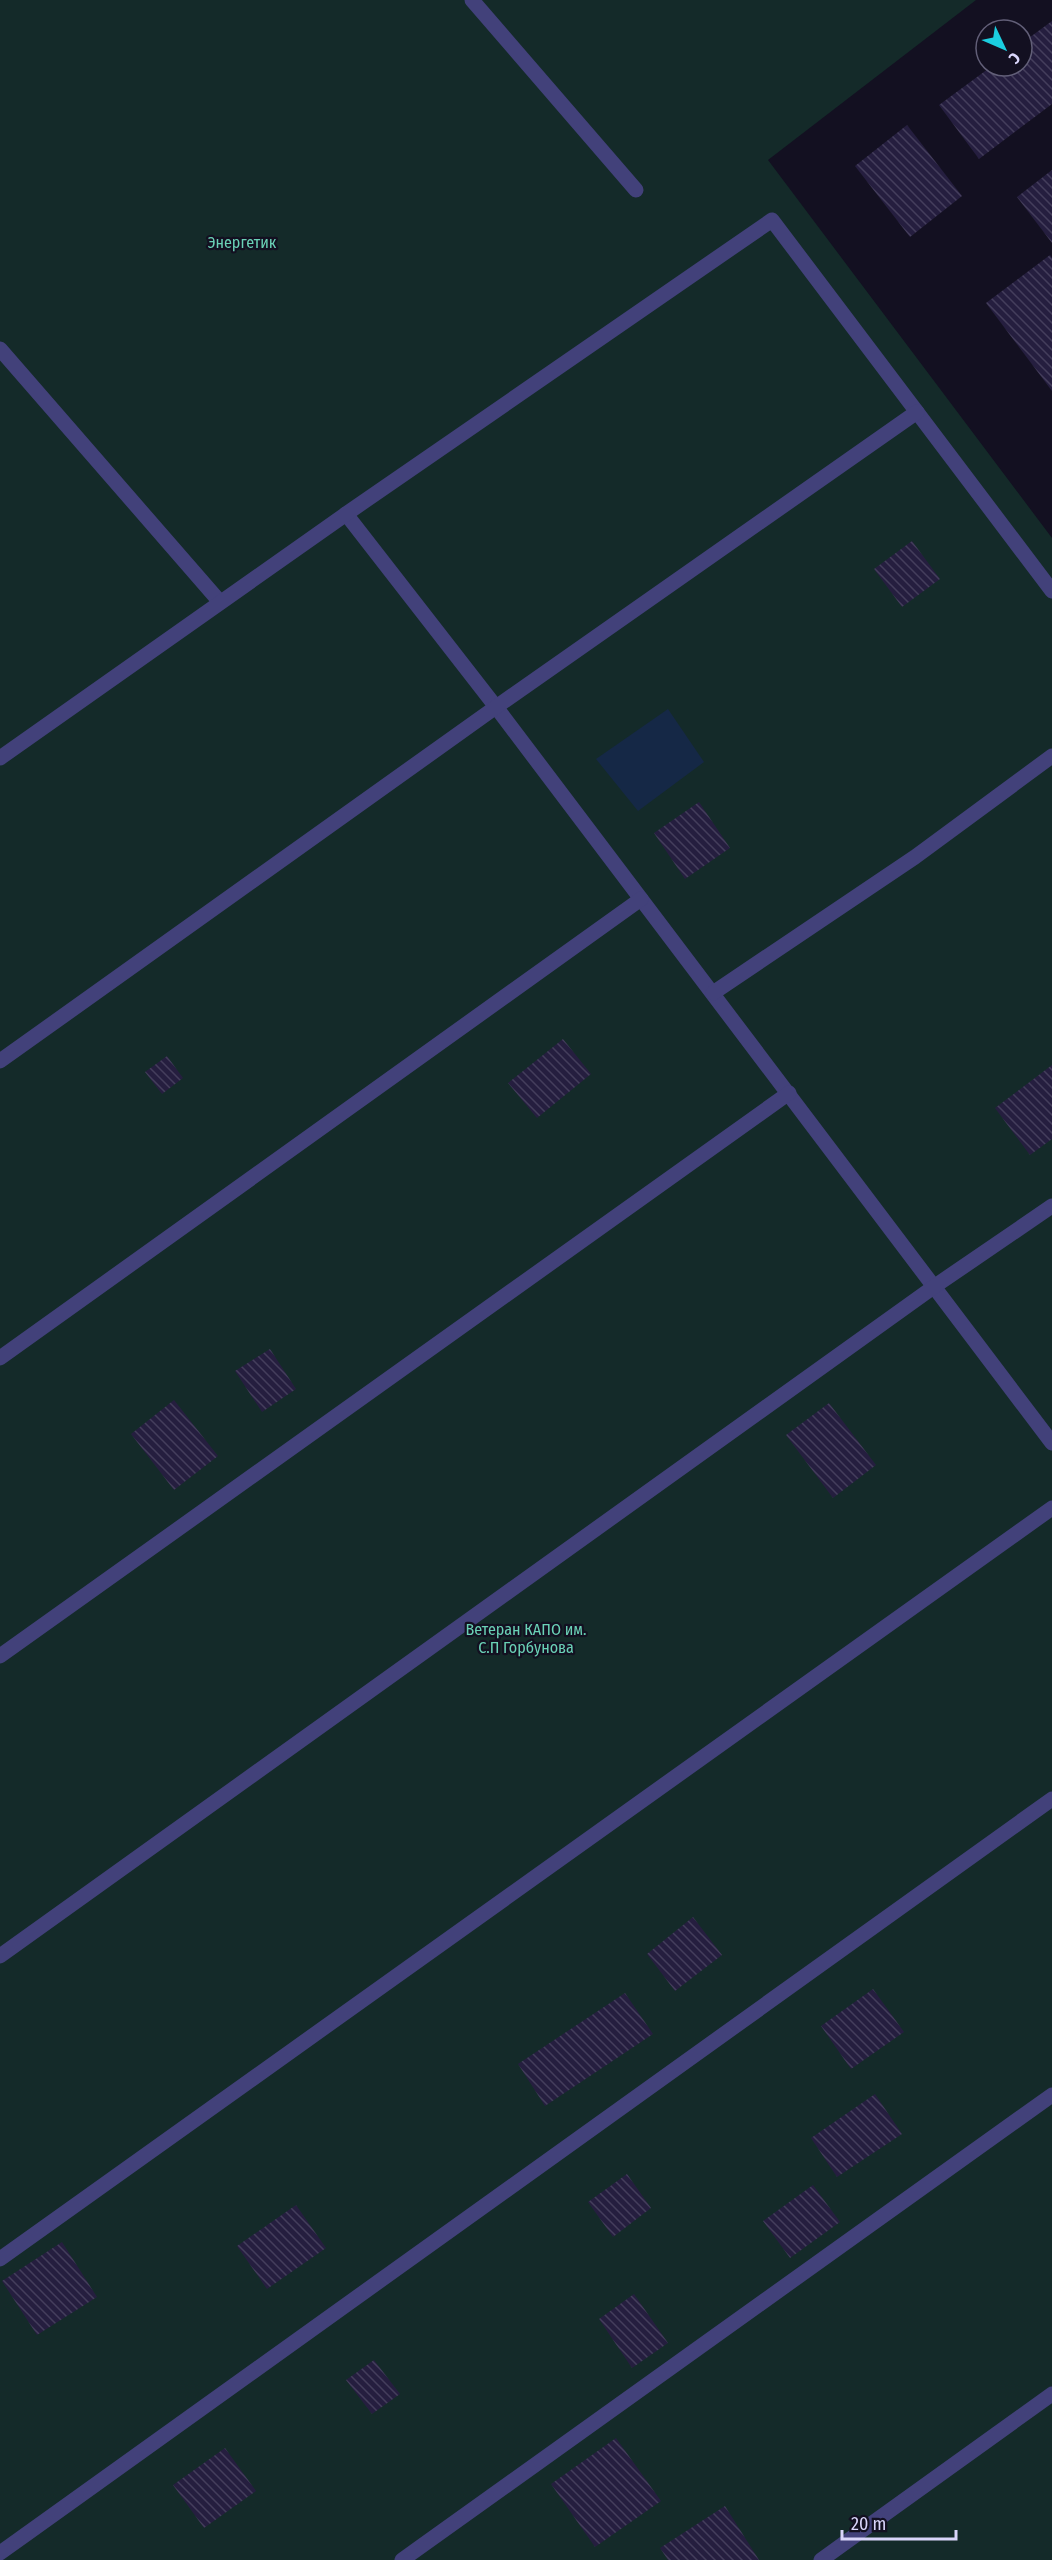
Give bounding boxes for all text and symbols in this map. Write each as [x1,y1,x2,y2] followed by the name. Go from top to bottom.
[974,18,1034,78] north arrow
[1004,48,1024,68] text: С
[208,233,277,252] park label: Энергетик
[466,1620,586,1657] park label: Ветеран КАПО им. С.П Горбунова
[842,2503,956,2541] scale bar
[851,2513,886,2535] text: 20 m

